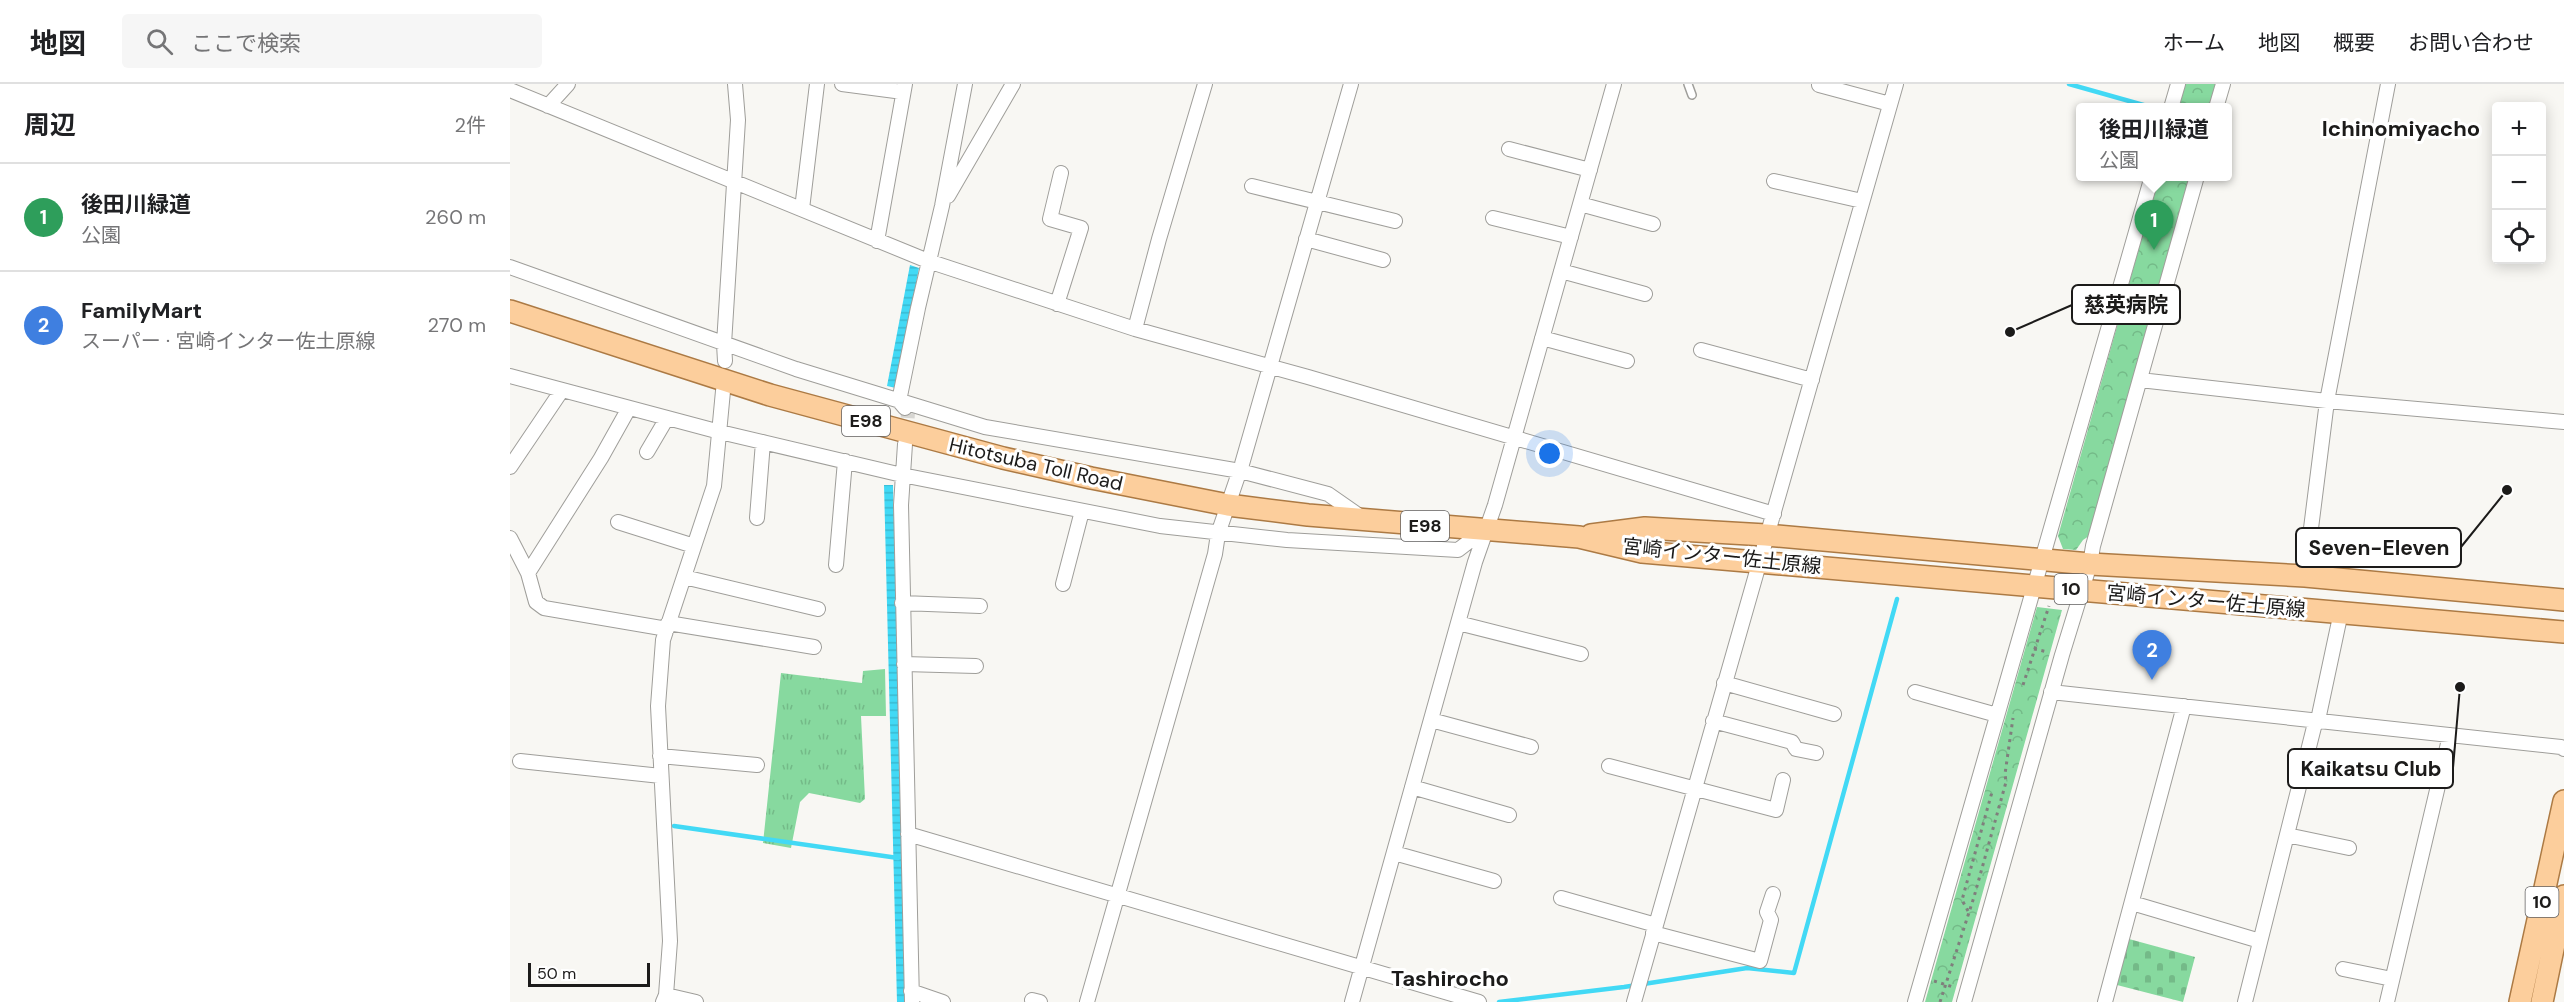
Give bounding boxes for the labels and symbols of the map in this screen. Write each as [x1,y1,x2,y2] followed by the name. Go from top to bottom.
[2322,114,2480,143] district label: Ichinomiyacho
[2134,200,2174,250] pin: 1
[2072,285,2180,324] callout: 慈英病院
[2084,291,2168,319] text: 慈英病院
[842,406,890,436] road number: E98
[947,431,1125,497] street label: Hitotsuba Toll Road
[1535,439,1564,468] your location
[1401,511,1449,541] road number: E98
[2296,528,2461,567] callout: Seven-Eleven
[1621,533,1823,579] street label: 宮崎インター佐土原線
[2308,534,2450,562] text: Seven-Eleven
[2054,574,2088,604] road number: 10
[2105,579,2307,623] street label: 宮崎インター佐土原線
[2132,630,2172,680] pin: 2
[2288,749,2453,788] callout: Kaikatsu Club
[2301,755,2441,783] text: Kaikatsu Club
[2526,887,2558,917] road number: 10
[528,960,650,988] scale bar
[1391,964,1509,993] district label: Tashirocho

